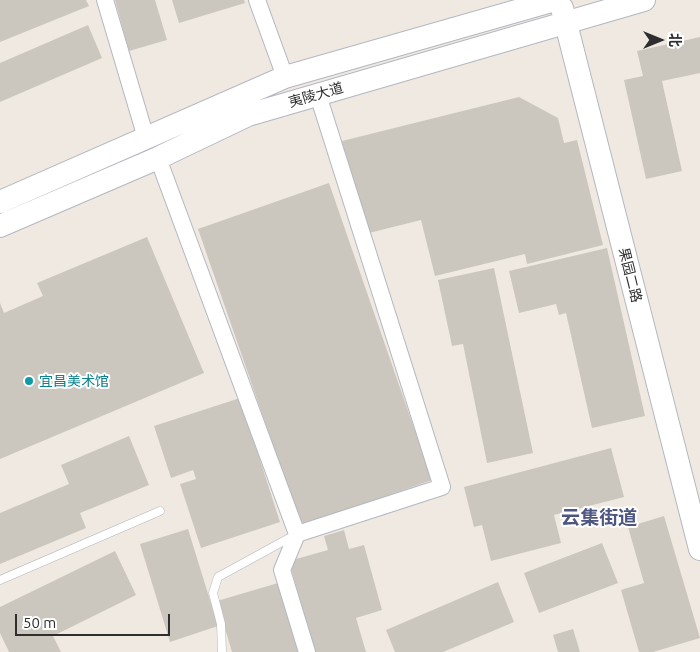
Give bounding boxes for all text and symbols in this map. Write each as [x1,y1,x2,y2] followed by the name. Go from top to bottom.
[635,15,685,65] north arrow
[667,33,683,47] text: 北
[287,79,345,111] street label: 夷陵大道
[615,246,645,304] street label: 果园二路
[39,373,109,389] place label: 宜昌美术馆
[23,375,35,387] marker: 宜昌美术馆
[561,507,637,529] district label: 云集街道
[18,604,172,636] scale bar
[23,614,56,631] text: 50 m

